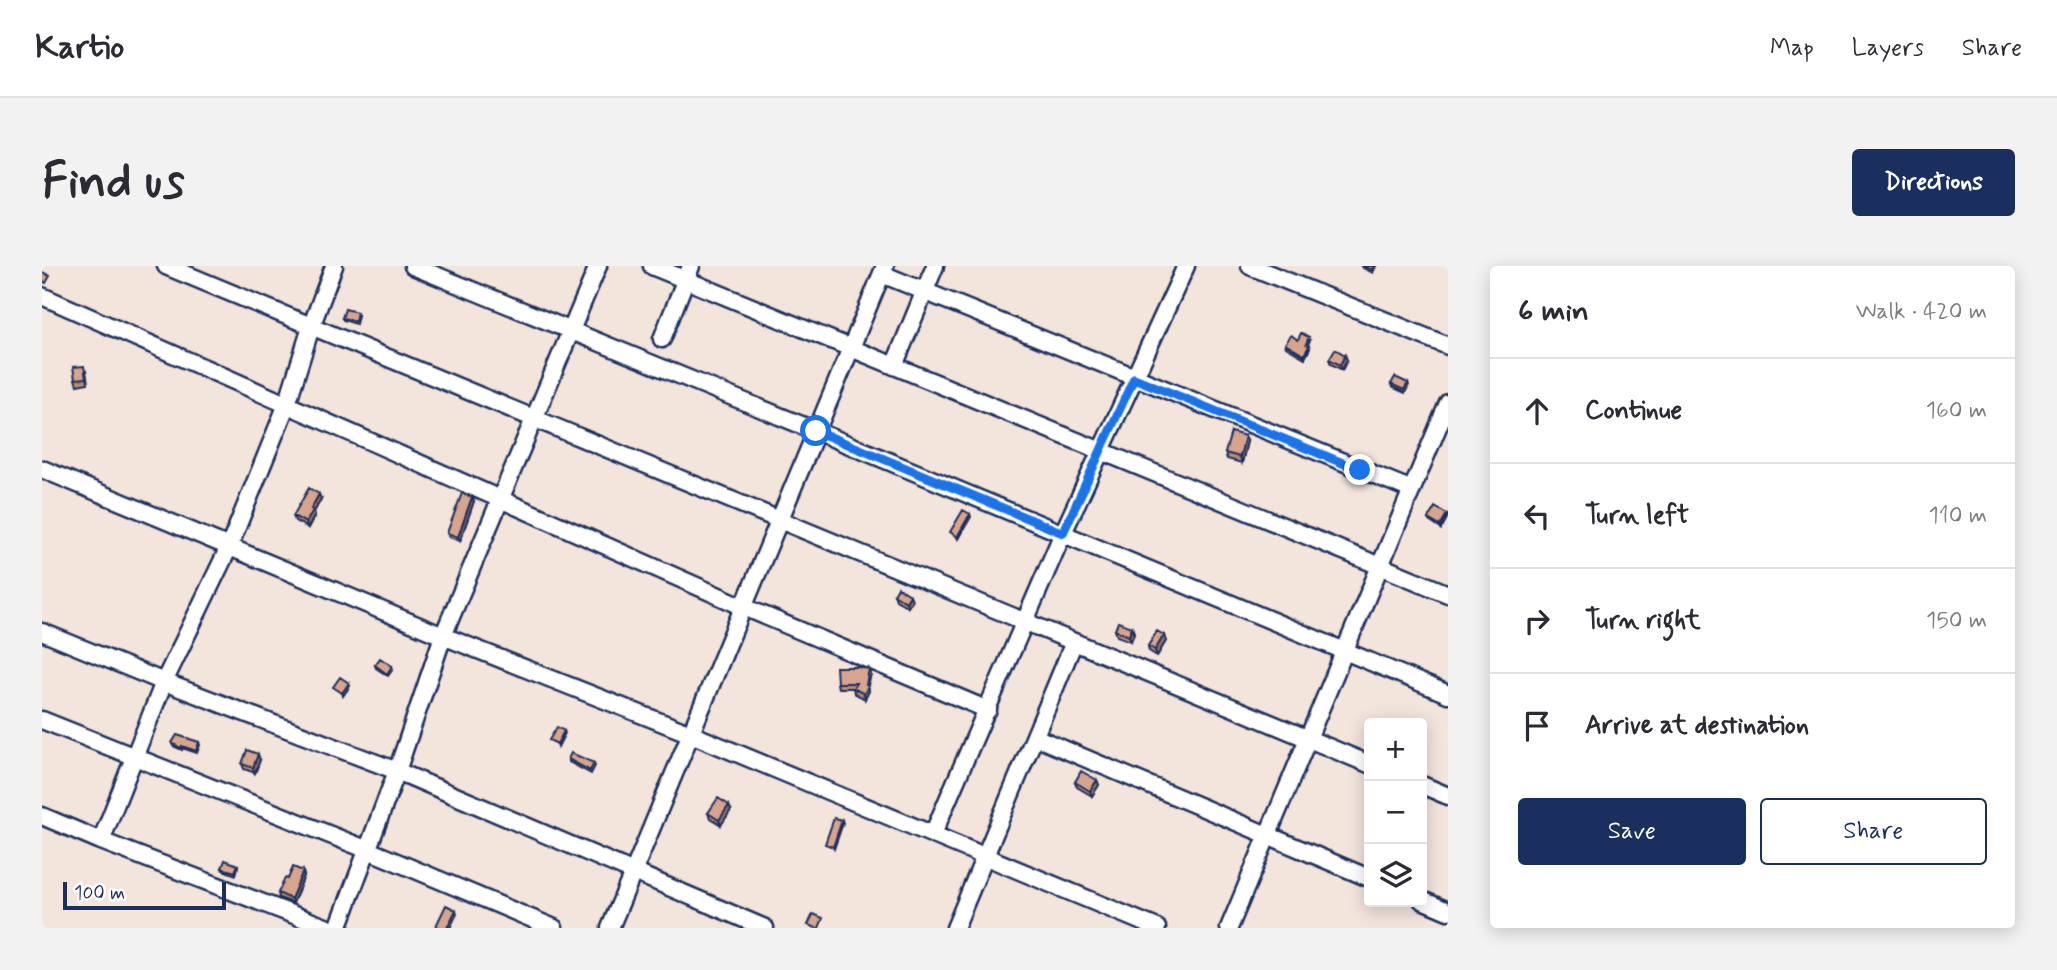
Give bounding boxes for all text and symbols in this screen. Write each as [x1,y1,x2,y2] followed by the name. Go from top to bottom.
[35,26,124,70] text: Kartio
[1770,33,1814,64] text: Map
[1852,33,1924,64] text: Layers
[1962,33,2022,64] text: Share
[1852,149,2015,216] button: Directions
[42,150,185,215] text: Find us
[1518,292,1589,331] text: 6 min
[1856,297,1987,327] text: Walk · 420 m
[1518,392,1556,430] icon: ahead
[1585,394,1682,428] text: Continue
[1926,396,1987,426] text: 160 m
[800,415,831,446] route start
[1344,454,1375,485] route end
[1518,497,1556,535] icon: left
[1585,499,1689,533] text: Turn left
[1928,501,1987,531] text: 110 m
[1518,602,1556,640] icon: right
[1585,604,1701,638] text: Turn right
[1926,606,1987,636] text: 150 m
[1518,707,1556,745] icon: arrive
[1585,709,1809,743] text: Arrive at destination
[1364,718,1427,907] map controls
[1364,718,1427,781] button: +
[1364,781,1427,844] button: −
[1518,798,1746,865] button: Save
[1760,798,1987,865] button: Share
[1364,844,1427,907] button: layers
[63,879,226,911] scale bar
[74,881,125,906] text: 100 m

